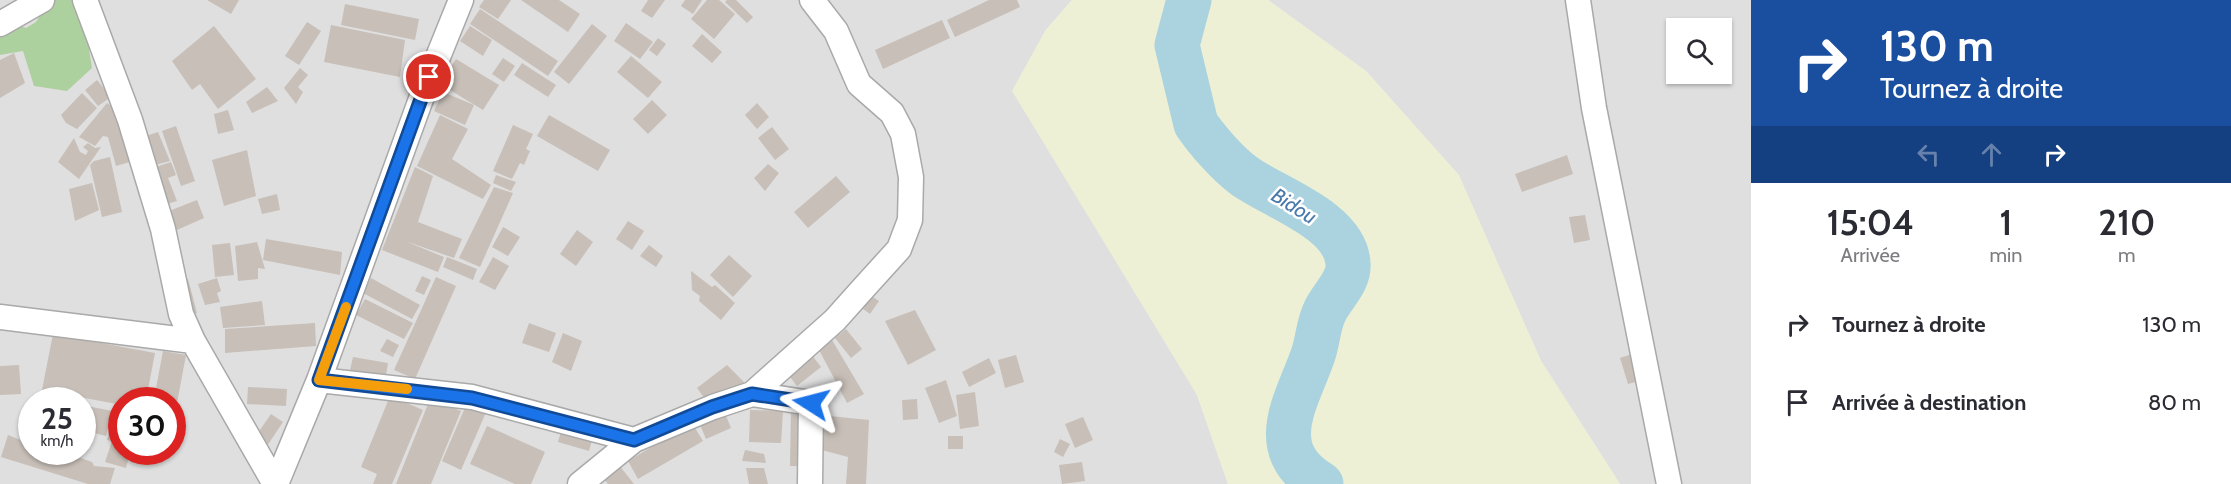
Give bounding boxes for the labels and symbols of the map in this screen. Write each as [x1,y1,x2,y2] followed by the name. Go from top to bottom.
[403,51,454,102] pin
[1267,182,1321,229] water label: Bidou
[779,371,843,435] position arrow
[108,387,186,465] speed limit sign: 30

